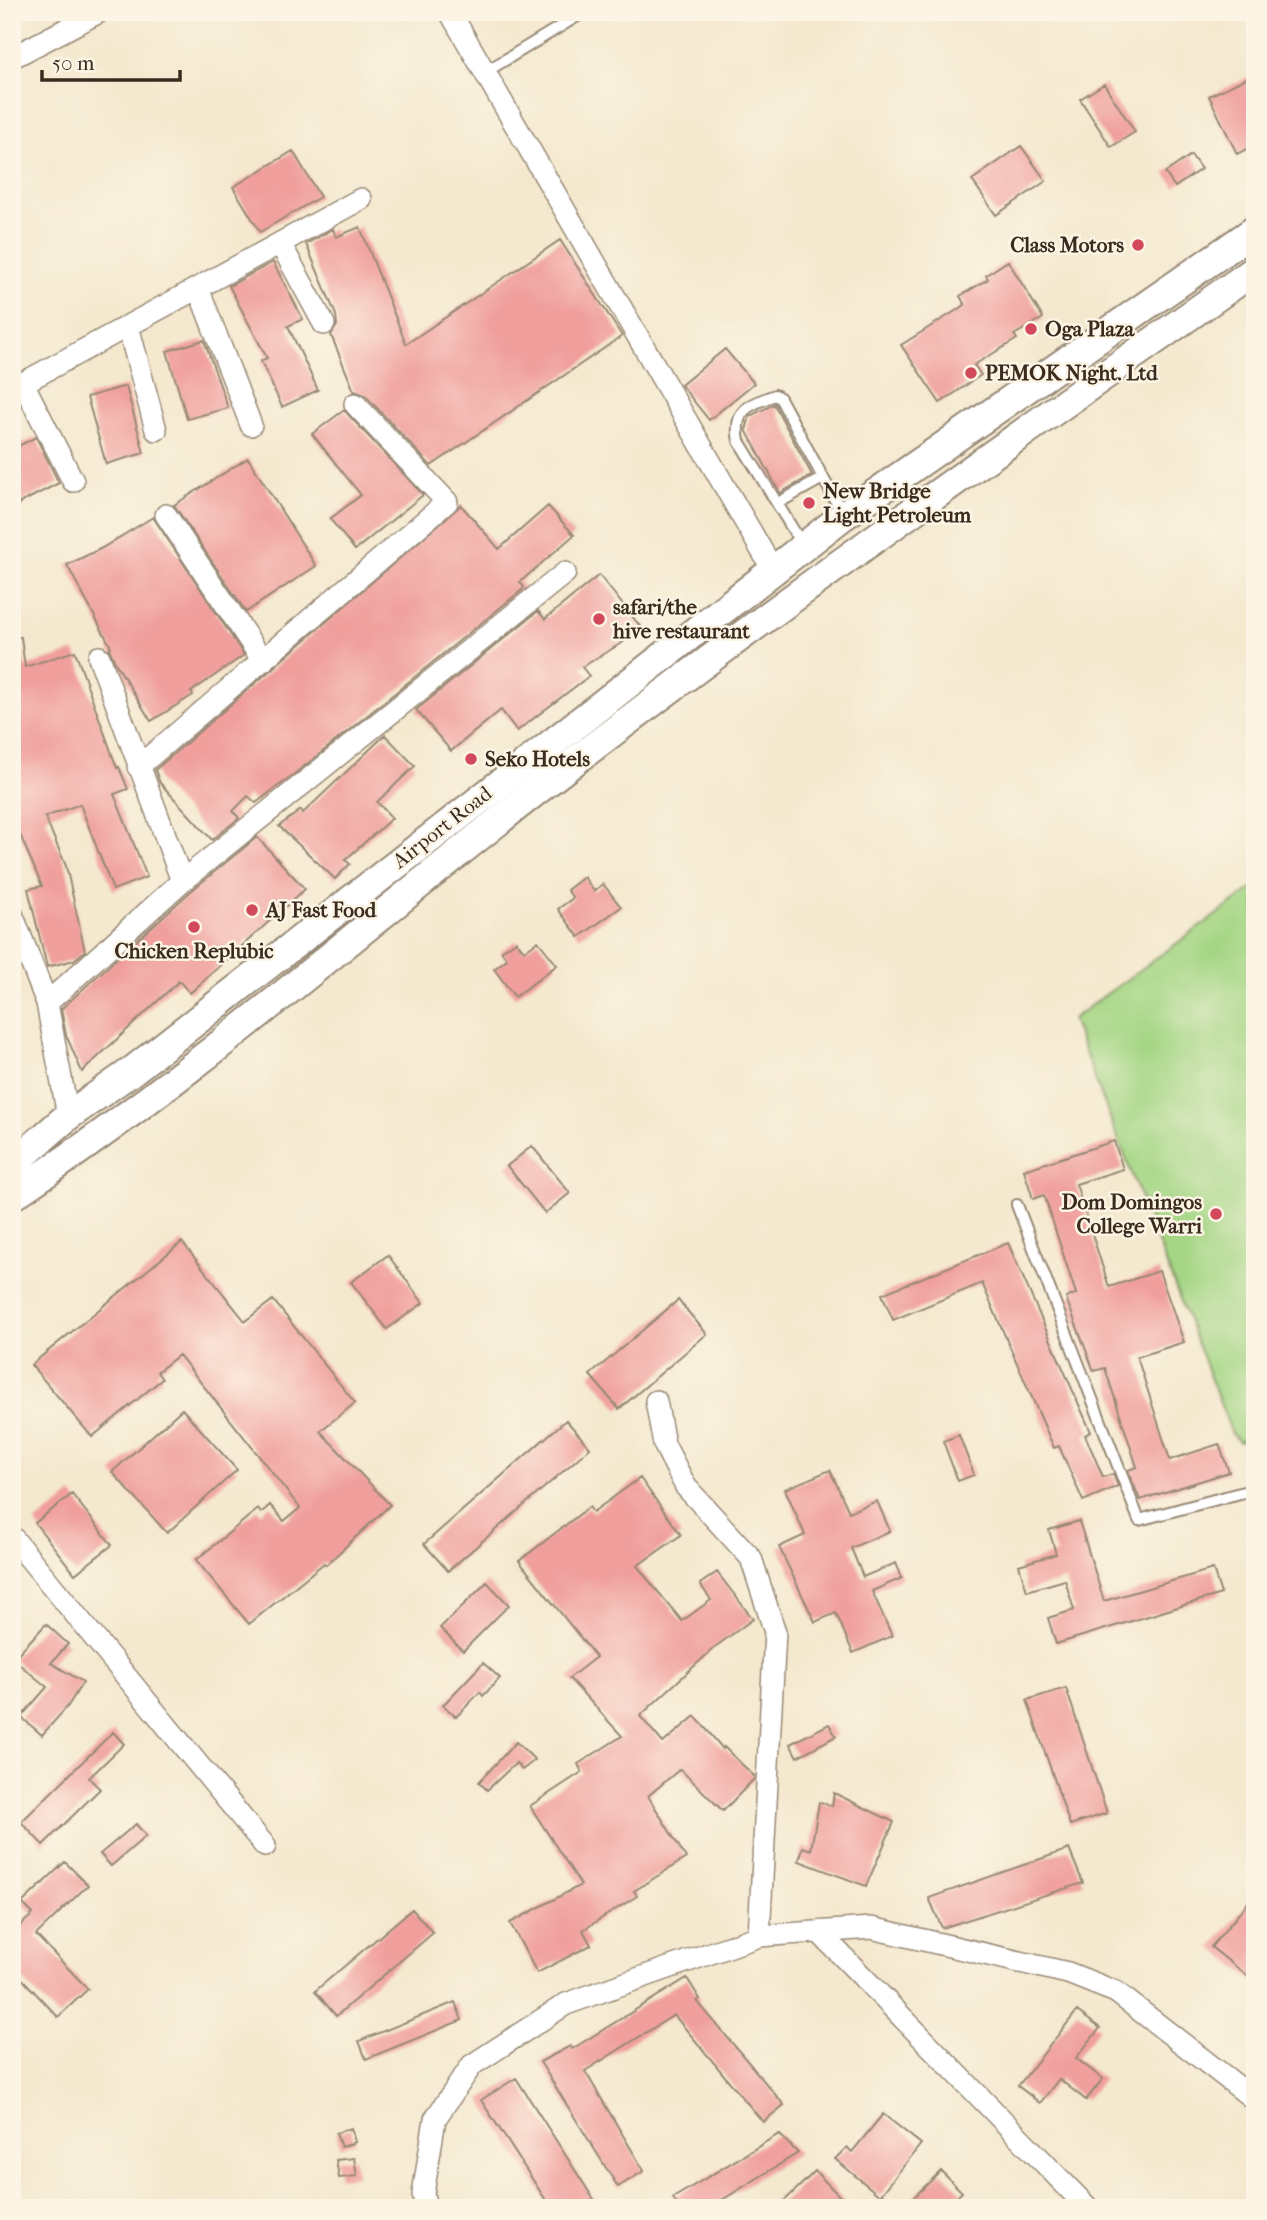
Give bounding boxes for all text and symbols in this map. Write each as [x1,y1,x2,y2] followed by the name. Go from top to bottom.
[42,38,180,82] scale bar
[52,51,95,75] text: 50 m
[1010,233,1124,257] place label: Class Motors
[1130,237,1146,253] marker: Class Motors
[1045,317,1136,341] place label: Oga Plaza
[1023,321,1039,337] marker: Oga Plaza
[985,361,1158,385] place label: PEMOK Night. Ltd
[963,365,979,381] marker: PEMOK Night. Ltd
[823,479,972,527] place label: New Bridge Light Petroleum
[801,495,817,511] marker: New Bridge Light Petroleum
[612,595,750,643] place label: safari/the hive restaurant
[591,611,607,627] marker: safari/the hive restaurant
[485,747,590,771] place label: Seko Hotels
[463,751,479,767] marker: Seko Hotels
[387,781,497,874] street label: Airport Road
[264,898,377,922] place label: AJ Fast Food
[244,902,260,918] marker: AJ Fast Food
[186,919,202,935] marker: Chicken Replubic
[115,939,273,963] place label: Chicken Replubic
[1061,1190,1203,1238] place label: Dom Domingos College Warri
[1208,1206,1224,1222] marker: Dom Domingos College Warri

